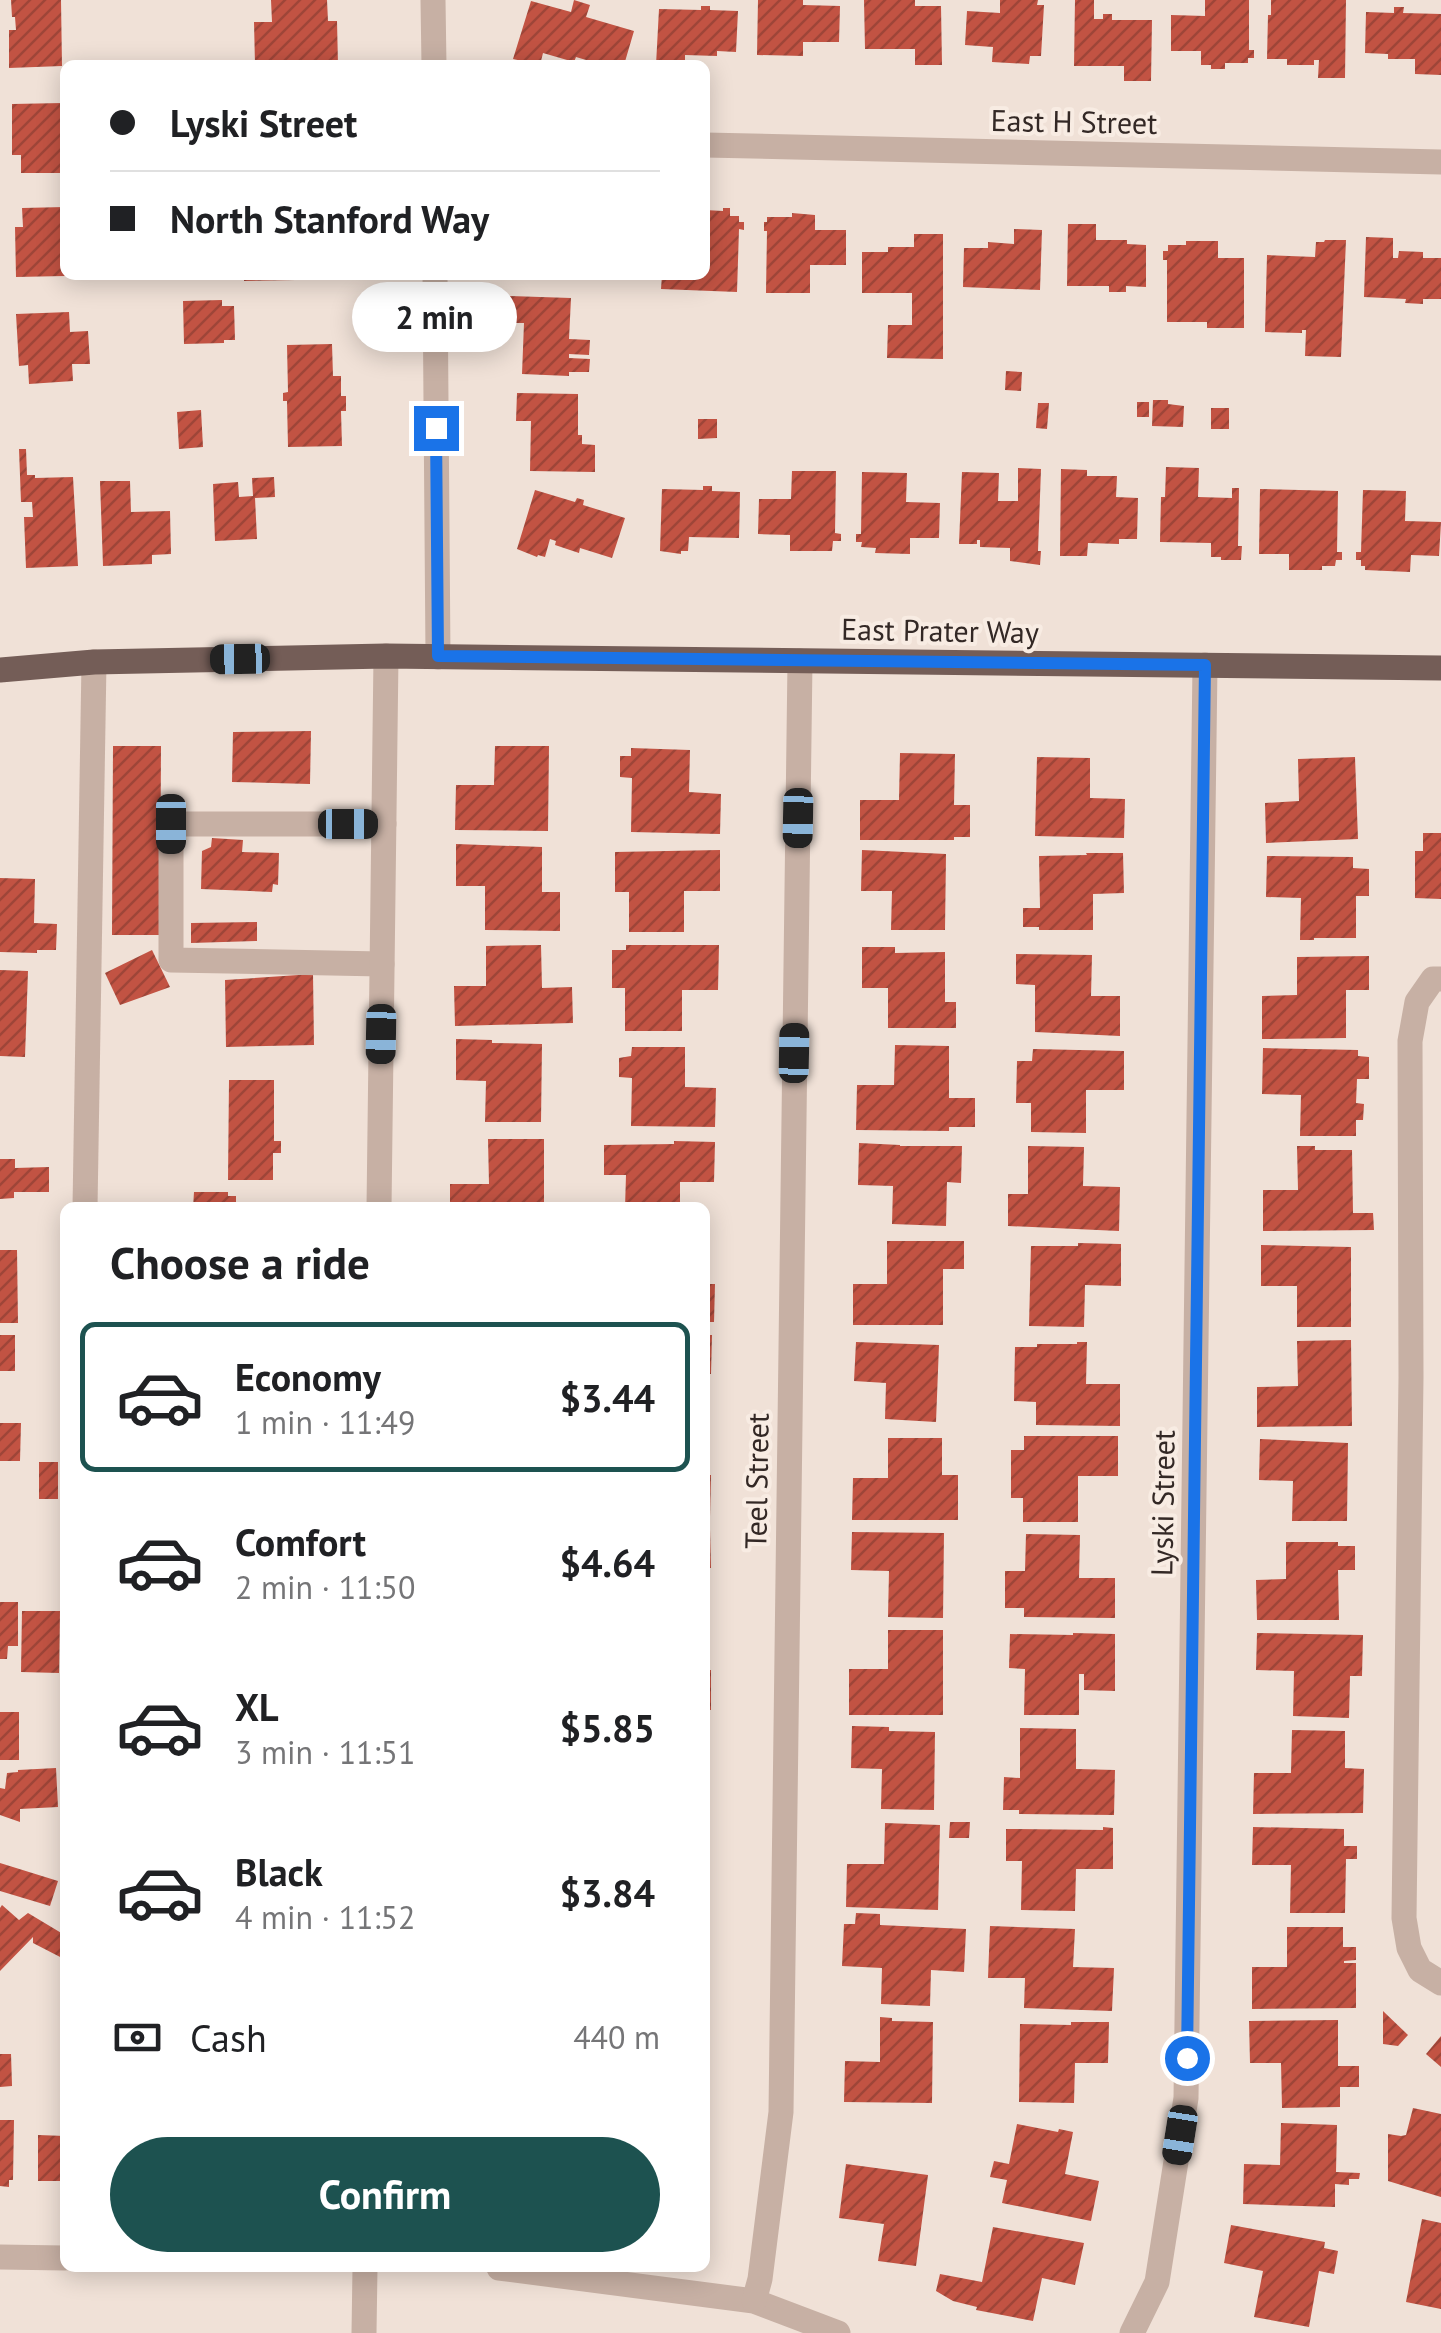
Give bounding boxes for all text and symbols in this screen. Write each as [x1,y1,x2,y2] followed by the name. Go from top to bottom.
[170,98,357,147] text: Lyski Street
[990,100,1158,142] street label: East H Street
[170,194,489,243] text: North Stanford Way
[354,283,518,353] callout: 2 min
[395,296,474,338] text: 2 min
[414,406,459,451] route end
[841,609,1039,651] street label: East Prater Way
[210,643,270,675] car
[782,788,814,848] car
[156,794,186,854] car
[318,809,378,839] car
[365,1004,397,1064] car
[778,1023,810,1083] car
[110,1233,370,1291] text: Choose a ride
[115,1352,205,1442] icon: car
[235,1352,381,1401] text: Economy
[559,1373,655,1422] text: $3.44
[235,1401,415,1443] text: 1 min · 11:49
[735,1412,777,1550] street label: Teel Street
[1141,1430,1183,1576] street label: Lyski Street
[115,1517,205,1607] icon: car
[235,1517,366,1566] text: Comfort
[559,1538,655,1587] text: $4.64
[235,1566,415,1608] text: 2 min · 11:50
[115,1682,205,1772] icon: car
[235,1682,279,1731] text: XL
[559,1703,655,1752] text: $5.85
[235,1731,415,1773] text: 3 min · 11:51
[115,1847,205,1937] icon: car
[235,1847,323,1896] text: Black
[559,1868,655,1917] text: $3.84
[235,1896,415,1938] text: 4 min · 11:52
[110,2010,165,2065] icon: cash
[190,2013,267,2062] text: Cash
[573,2016,660,2058] text: 440 m
[1165,2036,1210,2081] route start
[1160,2103,1200,2167] car
[110,2137,660,2252] button: Confirm

